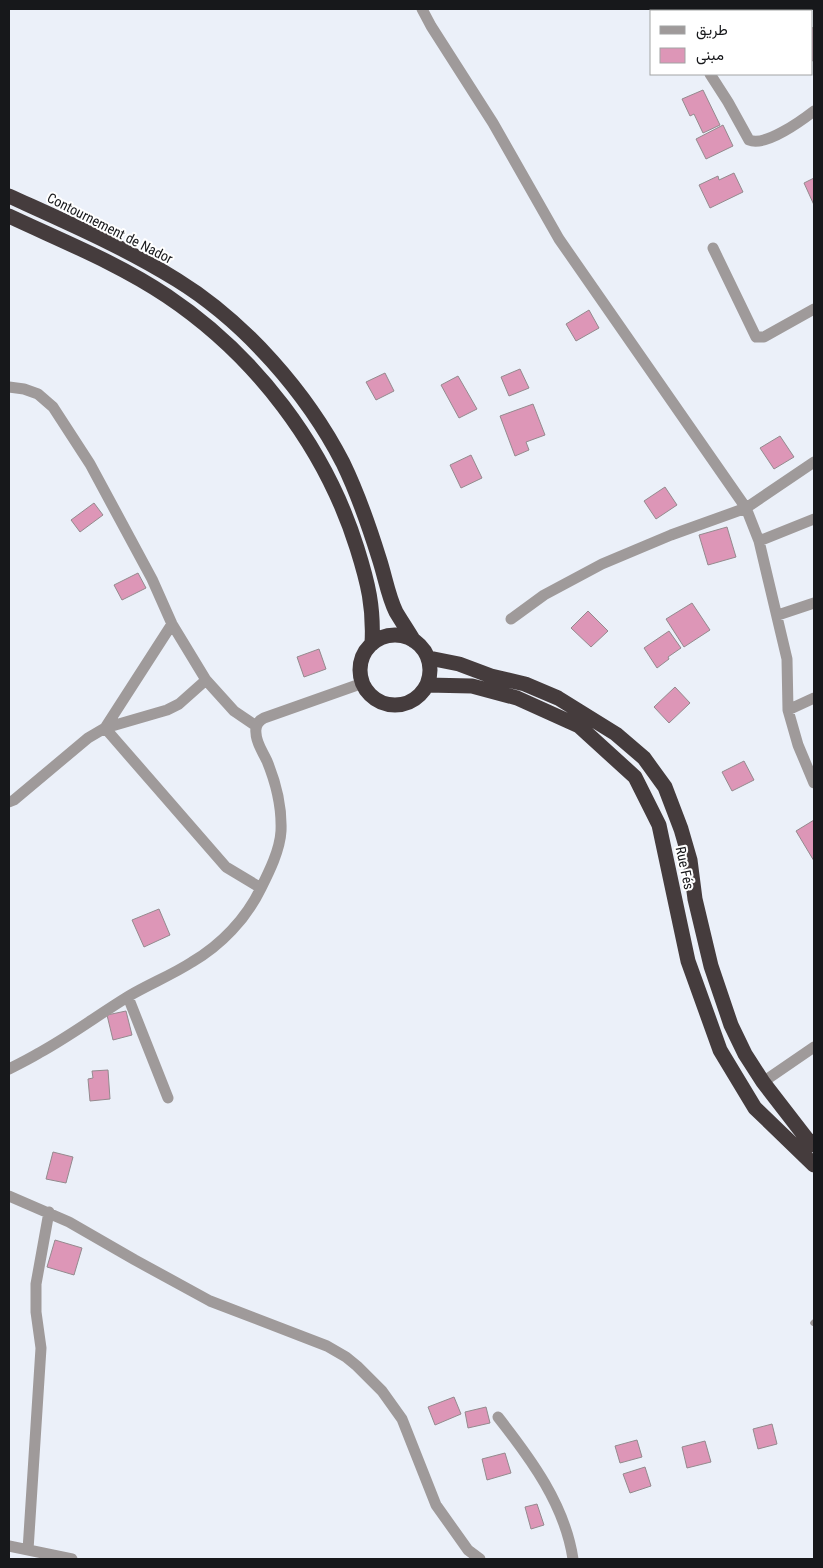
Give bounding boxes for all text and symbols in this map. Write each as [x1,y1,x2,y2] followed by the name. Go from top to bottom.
[650,10,813,75] legend
[696,21,728,40] text: طريق
[696,46,724,65] text: مبنى
[45,189,175,267] street label: Contournement de Nador
[673,845,697,891] street label: Rue Fés

